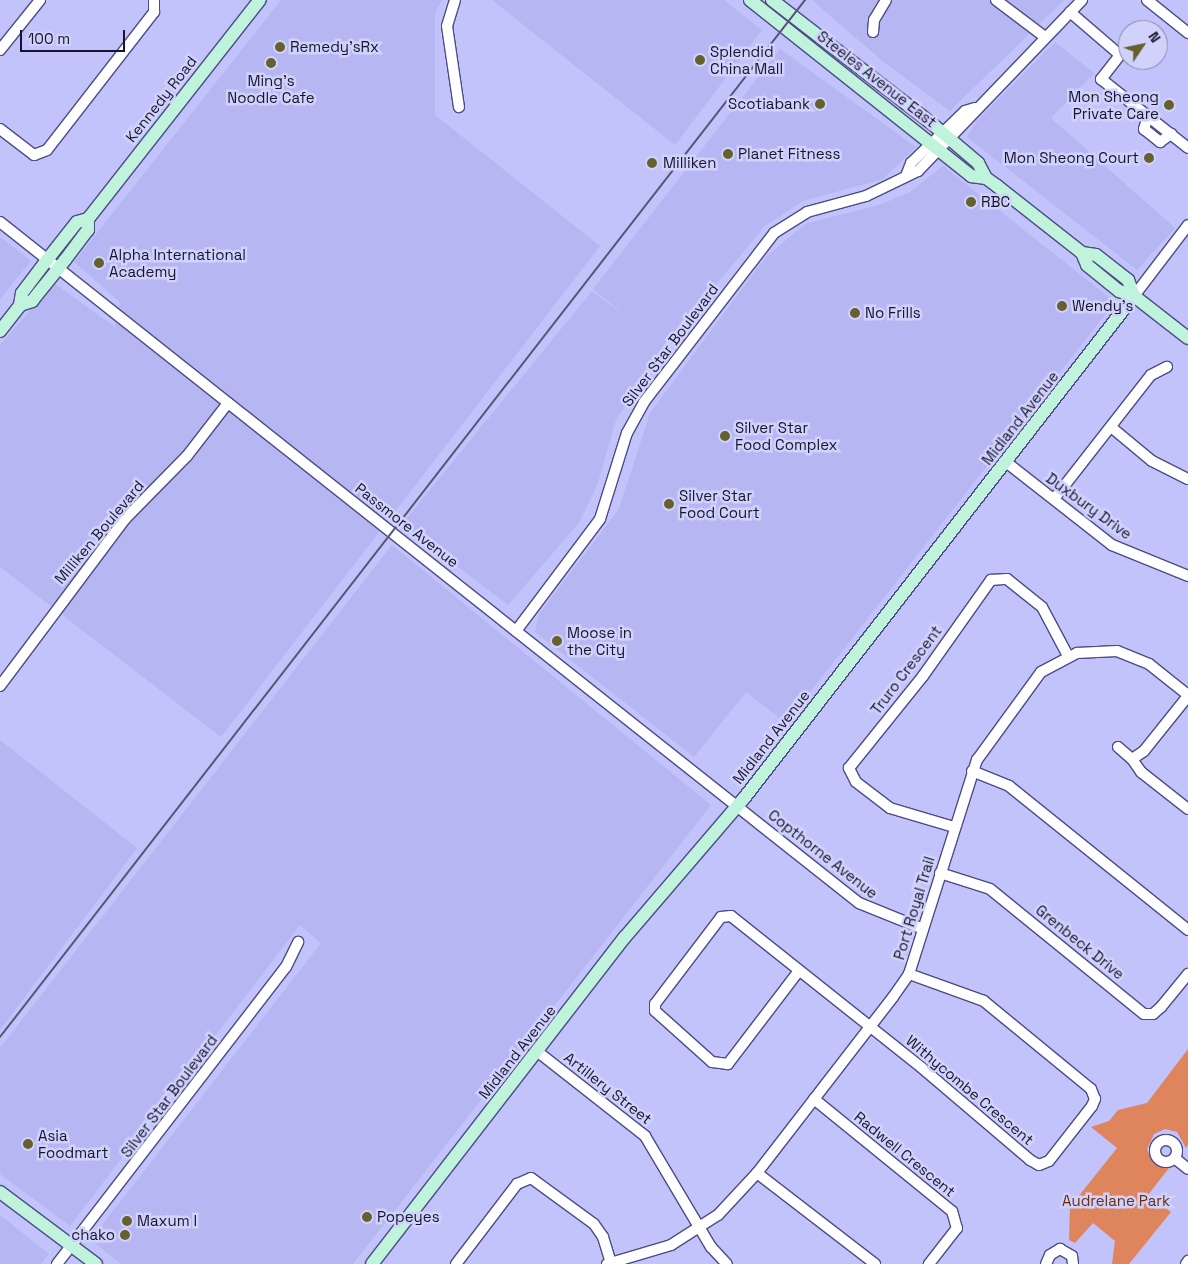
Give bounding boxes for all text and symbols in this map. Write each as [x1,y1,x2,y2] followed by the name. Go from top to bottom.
[22,20,128,52] scale bar
[1118,20,1168,70] north arrow
[814,27,940,131] street label: Steeles Avenue East
[1145,28,1165,46] text: N
[28,29,70,48] text: 100 m
[290,38,379,56] place label: Remedy'sRx
[274,41,286,53] marker: Remedy'sRx
[710,42,783,77] place label: Splendid China Mall
[122,52,200,146] street label: Kennedy Road
[694,54,706,66] marker: Splendid China Mall
[265,57,277,69] marker: Ming's Noodle Cafe
[227,71,315,106] place label: Ming's Noodle Cafe
[1068,87,1159,122] place label: Mon Sheong Private Care
[728,95,810,113] place label: Scotiabank
[814,98,826,110] marker: Scotiabank
[1163,99,1175,111] marker: Mon Sheong Private Care
[738,145,840,163] place label: Planet Fitness
[722,148,734,160] marker: Planet Fitness
[1004,149,1139,167] place label: Mon Sheong Court
[1143,152,1155,164] marker: Mon Sheong Court
[663,154,716,172] place label: Milliken
[645,156,659,170] marker: Milliken
[981,193,1010,211] place label: RBC
[965,196,977,208] marker: RBC
[109,245,246,280] place label: Alpha International Academy
[93,257,105,269] marker: Alpha International Academy
[618,280,722,410] street label: Silver Star Boulevard
[1072,297,1133,315] place label: Wendy's
[1056,300,1068,312] marker: Wendy's
[865,304,921,322] place label: No Frills
[849,307,861,319] marker: No Frills
[978,367,1062,469] street label: Midland Avenue
[735,418,837,453] place label: Silver Star Food Complex
[719,430,731,442] marker: Silver Star Food Complex
[1043,469,1135,543] street label: Duxbury Drive
[51,477,147,587] street label: Milliken Boulevard
[352,479,462,571] street label: Passmore Avenue
[679,486,760,521] place label: Silver Star Food Court
[663,498,675,510] marker: Silver Star Food Court
[867,622,945,718] street label: Truro Crescent
[567,623,632,658] place label: Moose in the City
[551,635,563,647] marker: Moose in the City
[729,686,813,788] street label: Midland Avenue
[765,806,881,902] street label: Copthorne Avenue
[890,854,938,962] street label: Port Royal Trail
[1032,901,1128,983] street label: Grenbeck Drive
[475,1001,559,1103] street label: Midland Avenue
[117,1031,221,1161] street label: Silver Star Boulevard
[903,1031,1037,1149] street label: Withycombe Crescent
[561,1048,655,1128] street label: Artillery Street
[851,1108,959,1200] street label: Radwell Crescent
[38,1126,108,1161] place label: Asia Foodmart
[22,1138,34,1150] marker: Asia Foodmart
[1062,1192,1170,1210] park label: Audrelane Park
[377,1208,440,1226] place label: Popeyes
[361,1211,373,1223] marker: Popeyes
[137,1212,197,1230] place label: Maxum I
[121,1215,133,1227] marker: Maxum I
[71,1226,115,1244] place label: chako
[119,1229,131,1241] marker: chako

